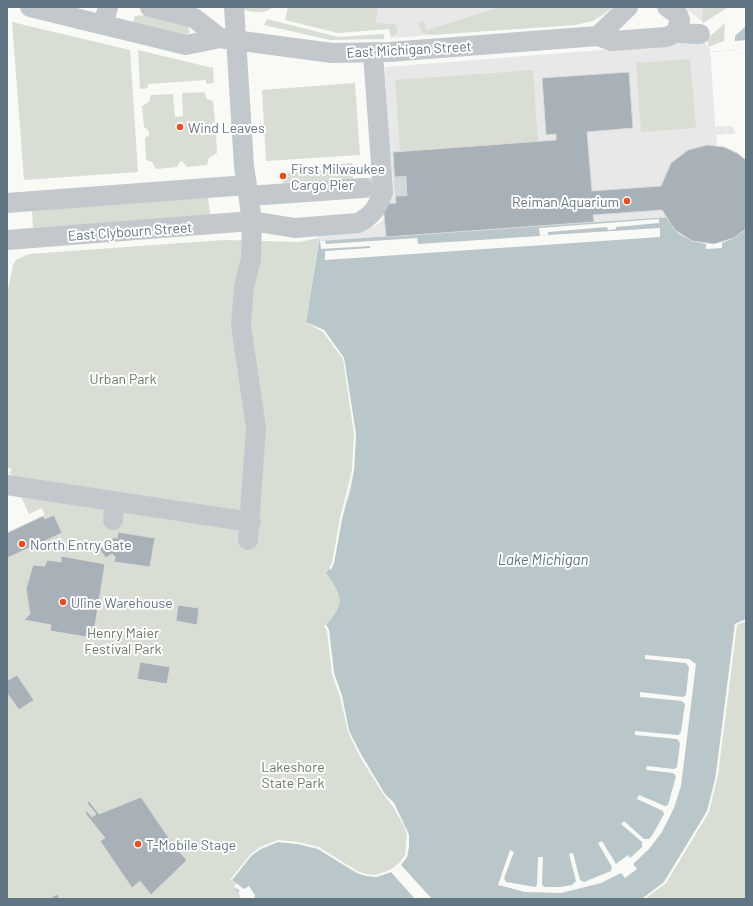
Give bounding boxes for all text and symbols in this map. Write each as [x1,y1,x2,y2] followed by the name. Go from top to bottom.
[346,37,472,61] street label: East Michigan Street
[188,119,265,136] place label: Wind Leaves
[175,122,185,132] marker: Wind Leaves
[291,160,385,193] place label: First Milwaukee Cargo Pier
[278,171,288,181] marker: First Milwaukee Cargo Pier
[512,193,619,210] place label: Reiman Aquarium
[622,196,632,206] marker: Reiman Aquarium
[67,218,193,244] street label: East Clybourn Street
[90,370,156,387] park label: Urban Park
[30,536,132,553] place label: North Entry Gate
[17,539,27,549] marker: North Entry Gate
[498,550,589,568] water label: Lake Michigan
[71,594,173,611] place label: Uline Warehouse
[58,597,68,607] marker: Uline Warehouse
[84,624,162,657] park label: Henry Maier Festival Park
[261,758,325,791] park label: Lakeshore State Park
[146,836,236,853] place label: T-Mobile Stage
[133,839,143,849] marker: T-Mobile Stage

